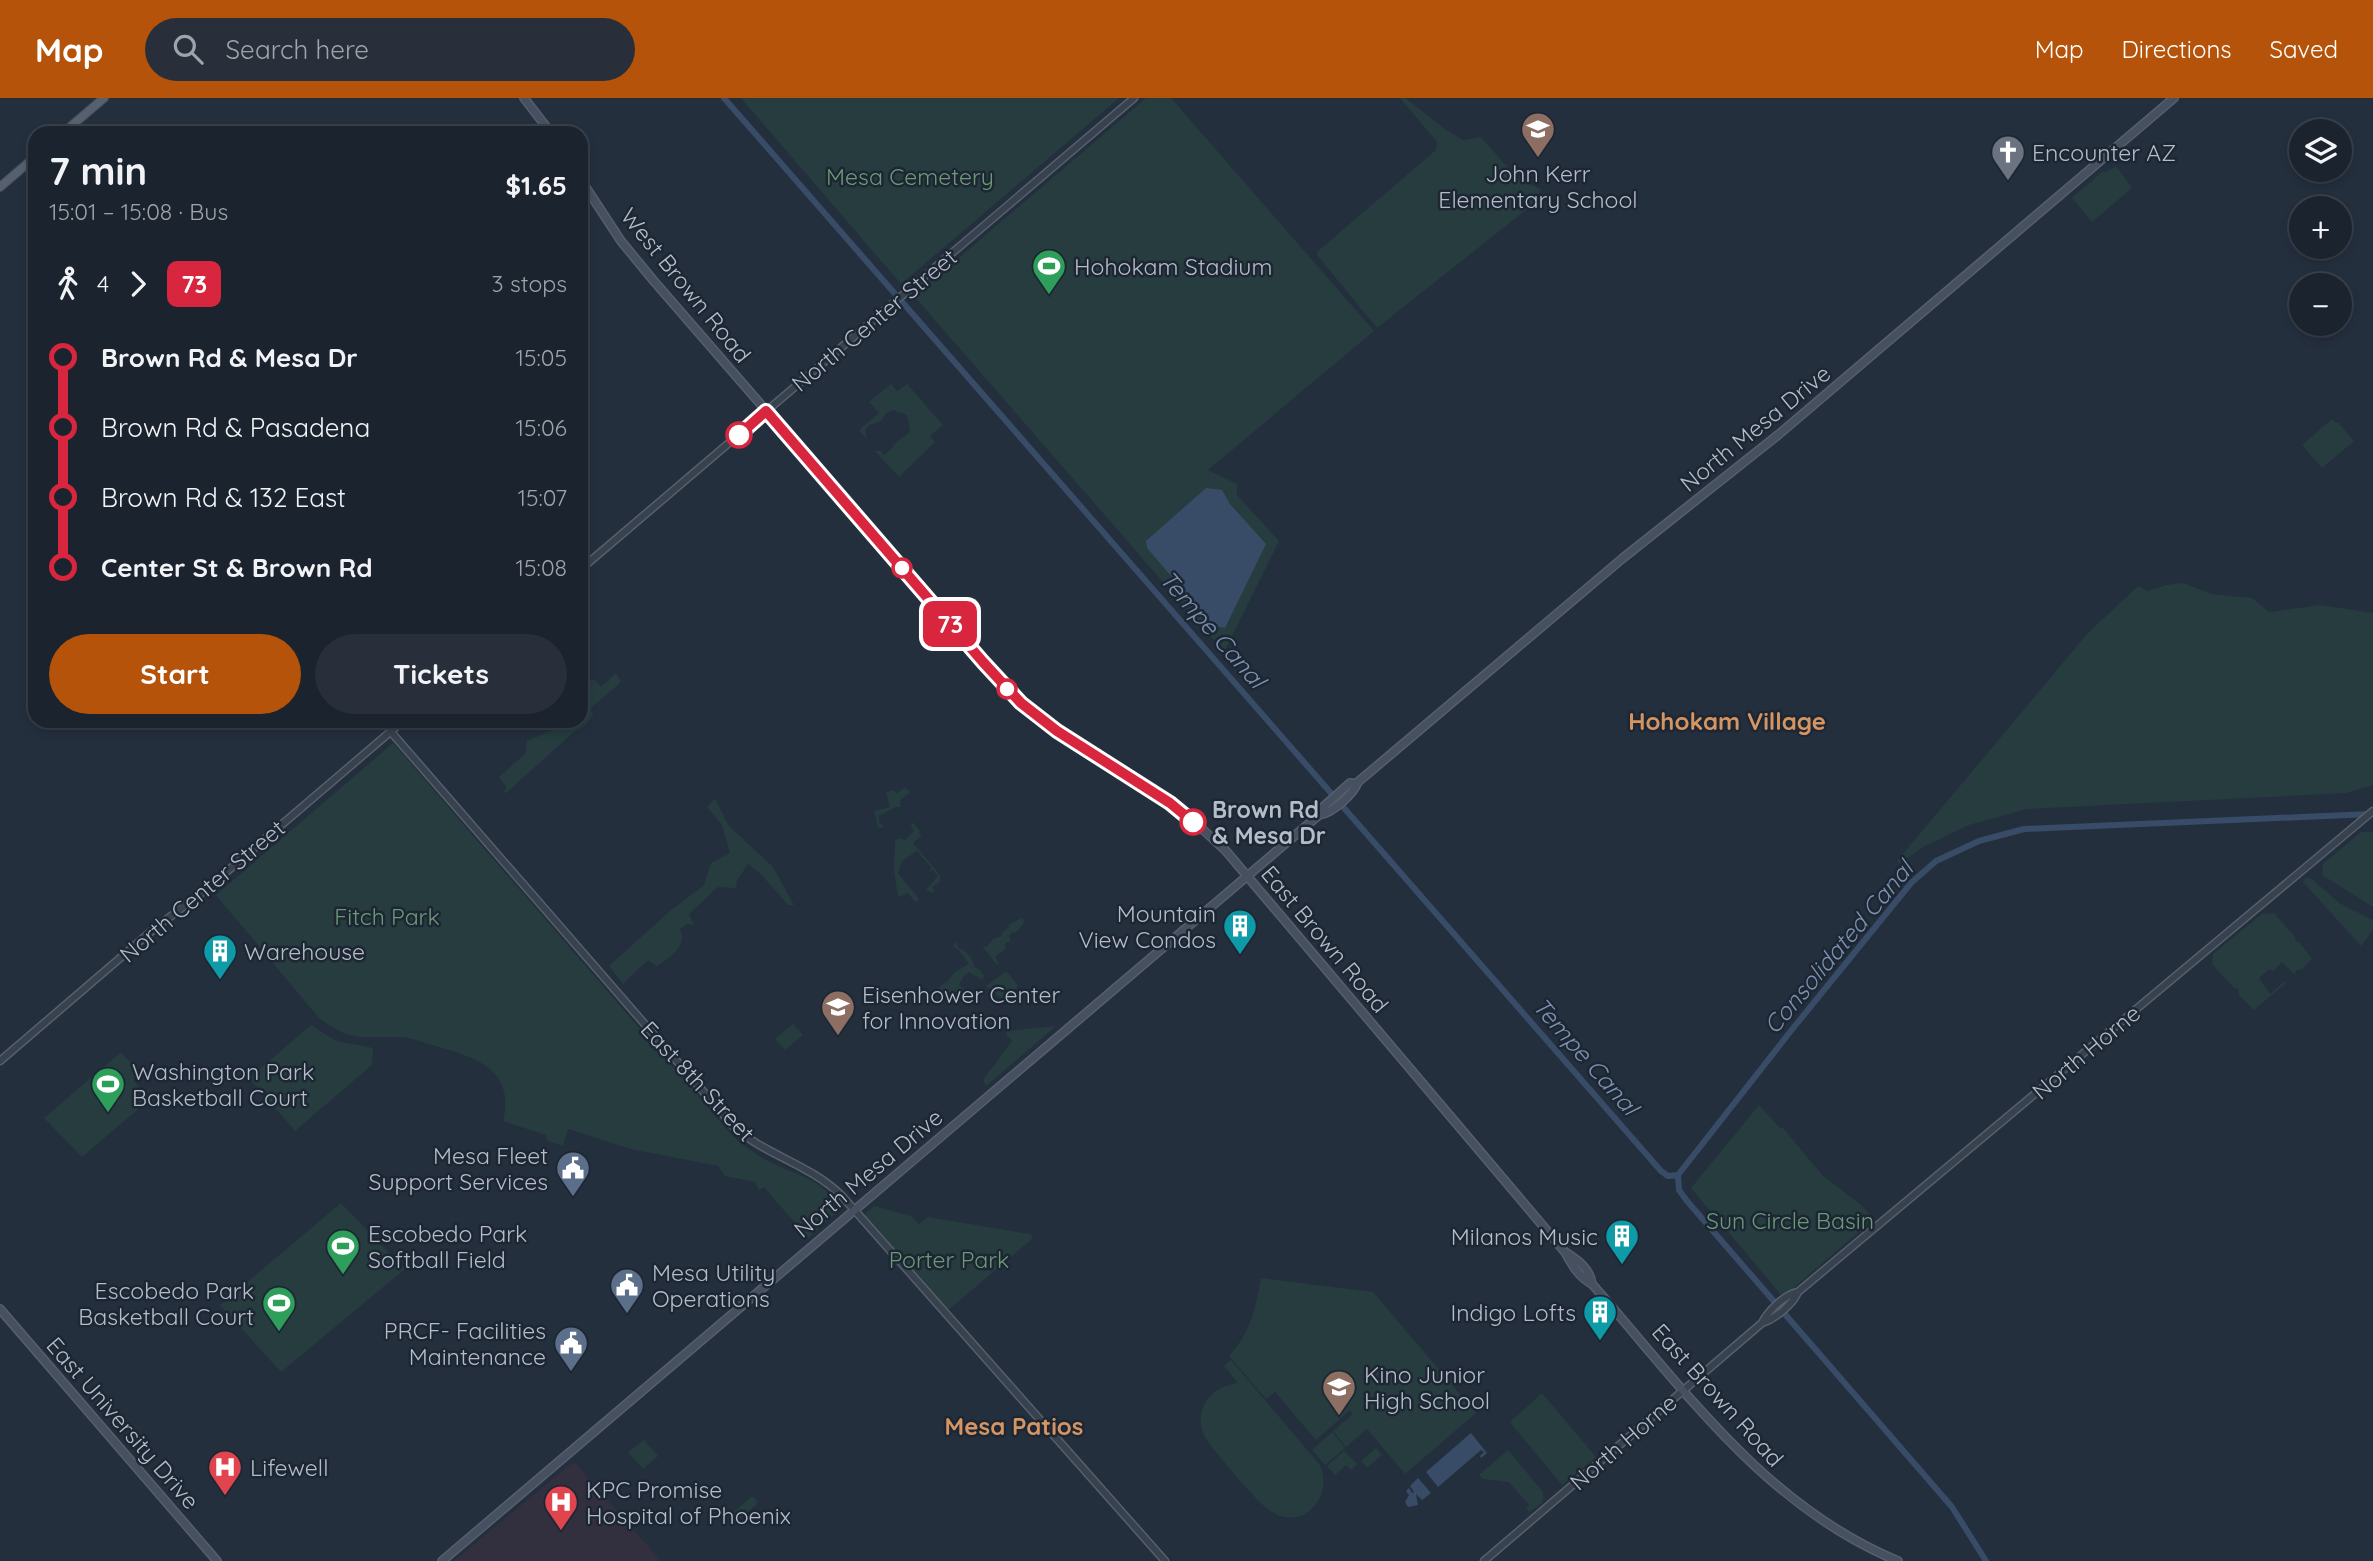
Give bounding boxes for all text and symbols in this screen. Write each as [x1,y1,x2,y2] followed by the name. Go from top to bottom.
[145,18,635,81] search box
[35,29,103,70] text: Map
[169,30,207,68] icon: search
[225,33,369,66] text: Search here
[2035,34,2084,64] text: Map
[2122,34,2232,64] text: Directions
[2270,34,2338,64] text: Saved
[1519,110,1557,159] school or university icon: John Kerr Elementary School
[2289,119,2352,336] map controls
[2289,119,2352,182] button: layers
[1989,133,2027,182] church icon: Encounter AZ
[2032,138,2176,167] place label: Encounter AZ
[49,147,147,195] text: 7 min
[1438,159,1638,214] place label: John Kerr Elementary School
[826,162,994,191] park label: Mesa Cemetery
[506,169,567,202] text: $1.65
[2289,196,2352,259] button: +
[49,197,228,226] text: 15:01 – 15:08 · Bus
[615,202,757,368] street label: West Brown Road
[786,242,963,398] street label: North Center Street
[1030,247,1068,296] sports icon: Hohokam Stadium
[1074,252,1272,281] place label: Hohokam Stadium
[49,265,87,303] icon: walk
[119,265,157,303] icon: forward
[97,269,109,298] text: 4
[181,269,207,299] text: 73
[492,269,567,298] text: 3 stops
[2289,273,2352,336] button: −
[101,341,358,374] text: Brown Rd & Mesa Dr
[515,343,567,372] text: 15:05
[1674,358,1836,498] street label: North Mesa Drive
[101,411,370,444] text: Brown Rd & Pasadena
[516,413,567,442] text: 15:06
[726,422,752,448] unlabelled marker
[101,481,346,514] text: Brown Rd & 132 East
[517,483,567,512] text: 15:07
[101,551,372,584] text: Center St & Brown Rd
[516,553,567,582] text: 15:08
[892,558,912,578] unlabelled marker
[1154,564,1274,696] water label: Tempe Canal
[918,601,982,647] line badge: 73
[937,609,963,639] text: 73
[49,634,301,714] button: Start
[315,634,567,714] button: Tickets
[997,679,1017,699] unlabelled marker
[1628,706,1826,736] district label: Hohokam Village
[1212,795,1326,850] place label: Brown Rd & Mesa Dr
[1180,809,1206,835] marker: Brown Rd & Mesa Dr
[114,813,291,969] street label: North Center Street
[1757,853,1921,1040] water label: Consolidated Canal
[1255,860,1395,1018] street label: East Brown Road
[1078,899,1216,954] place label: Mountain View Condos
[334,902,440,931] park label: Fitch Park
[1221,907,1259,956] building icon: Mountain View Condos
[201,932,239,981] building icon: Warehouse
[244,937,365,966] place label: Warehouse
[862,980,1060,1035] place label: Eisenhower Center for Innovation
[819,988,857,1037] school or university icon: Eisenhower Center for Innovation
[1527,991,1647,1123] water label: Tempe Canal
[2026,998,2146,1106] street label: North Horne
[635,1015,761,1147] street label: East 8th Street
[132,1057,314,1112] place label: Washington Park Basketball Court
[89,1065,127,1114] sports icon: Washington Park Basketball Court
[788,1102,948,1244] street label: North Mesa Drive
[369,1141,548,1196] place label: Mesa Fleet Support Services
[554,1149,592,1198] public building icon: Mesa Fleet Support Services
[1706,1206,1874,1235] park label: Sun Circle Basin
[1603,1217,1641,1266] building icon: Milanos Music
[368,1219,527,1274] place label: Escobedo Park Softball Field
[1451,1222,1598,1251] place label: Milanos Music
[324,1227,362,1276] sports icon: Escobedo Park Softball Field
[889,1245,1009,1274] park label: Porter Park
[652,1258,775,1313] place label: Mesa Utility Operations
[608,1266,646,1315] public building icon: Mesa Utility Operations
[78,1276,254,1331] place label: Escobedo Park Basketball Court
[260,1284,298,1333] sports icon: Escobedo Park Basketball Court
[1581,1293,1619,1342] building icon: Indigo Lofts
[1451,1298,1576,1327] place label: Indigo Lofts
[384,1316,546,1371] place label: PRCF- Facilities Maintenance
[1646,1317,1790,1473] street label: East Brown Road
[552,1324,590,1373] public building icon: PRCF- Facilities Maintenance
[40,1331,206,1515] street label: East University Drive
[1364,1360,1490,1415] place label: Kino Junior High School
[1320,1368,1358,1417] school or university icon: Kino Junior High School
[1564,1388,1682,1496] street label: North Horne
[945,1411,1083,1441] district label: Mesa Patios
[206,1448,244,1497] hospital icon: Lifewell
[250,1453,328,1482] place label: Lifewell
[586,1475,791,1530] place label: KPC Promise Hospital of Phoenix
[542,1483,580,1532] hospital icon: KPC Promise Hospital of Phoenix

